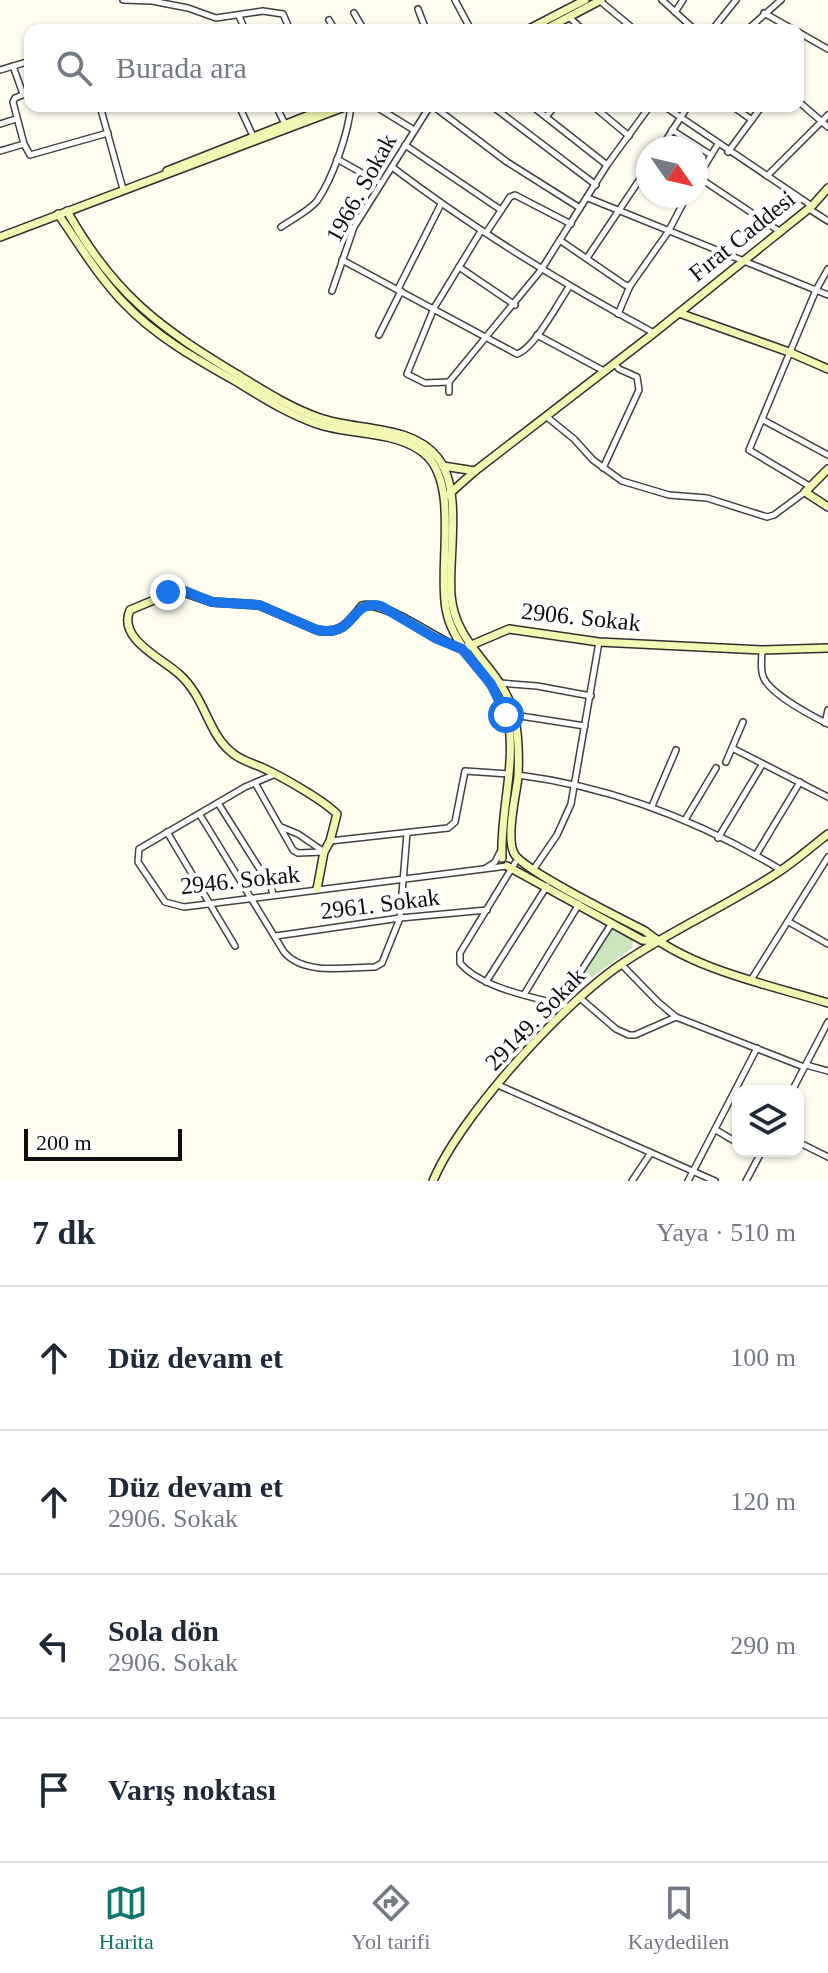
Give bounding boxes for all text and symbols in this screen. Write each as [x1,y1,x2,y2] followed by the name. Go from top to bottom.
[24,24,804,112] search box
[52,46,96,90] icon: search
[116,51,247,84] text: Burada ara
[321,129,401,247] street label: 1966. Sokak
[636,136,708,208] north arrow
[684,185,800,287] street label: Fırat Caddesi
[150,574,186,610] route end
[520,598,642,636] street label: 2906. Sokak
[488,697,524,733] route start
[179,861,301,899] street label: 2946. Sokak
[319,884,441,924] street label: 2961. Sokak
[480,962,590,1076] street label: 29149. Sokak
[732,1085,804,1157] map controls
[732,1085,804,1157] button: layers
[24,1125,182,1161] scale bar
[36,1130,92,1155] text: 200 m
[32,1214,95,1251] text: 7 dk
[656,1218,796,1247] text: Yaya · 510 m
[32,1336,76,1380] icon: ahead
[108,1341,283,1374] text: Düz devam et
[730,1343,796,1372] text: 100 m
[108,1470,283,1503] text: Düz devam et
[32,1480,76,1524] icon: ahead
[730,1487,796,1516] text: 120 m
[108,1504,238,1533] text: 2906. Sokak
[108,1614,219,1647] text: Sola dön
[32,1624,76,1668] icon: left
[730,1631,796,1660] text: 290 m
[108,1648,238,1677] text: 2906. Sokak
[32,1768,76,1812] icon: arrive
[108,1773,276,1806] text: Varış noktası
[99,1881,154,1955] tab: Harita
[351,1881,430,1955] tab: Yol tarifi
[628,1881,729,1955] tab: Kaydedilen

